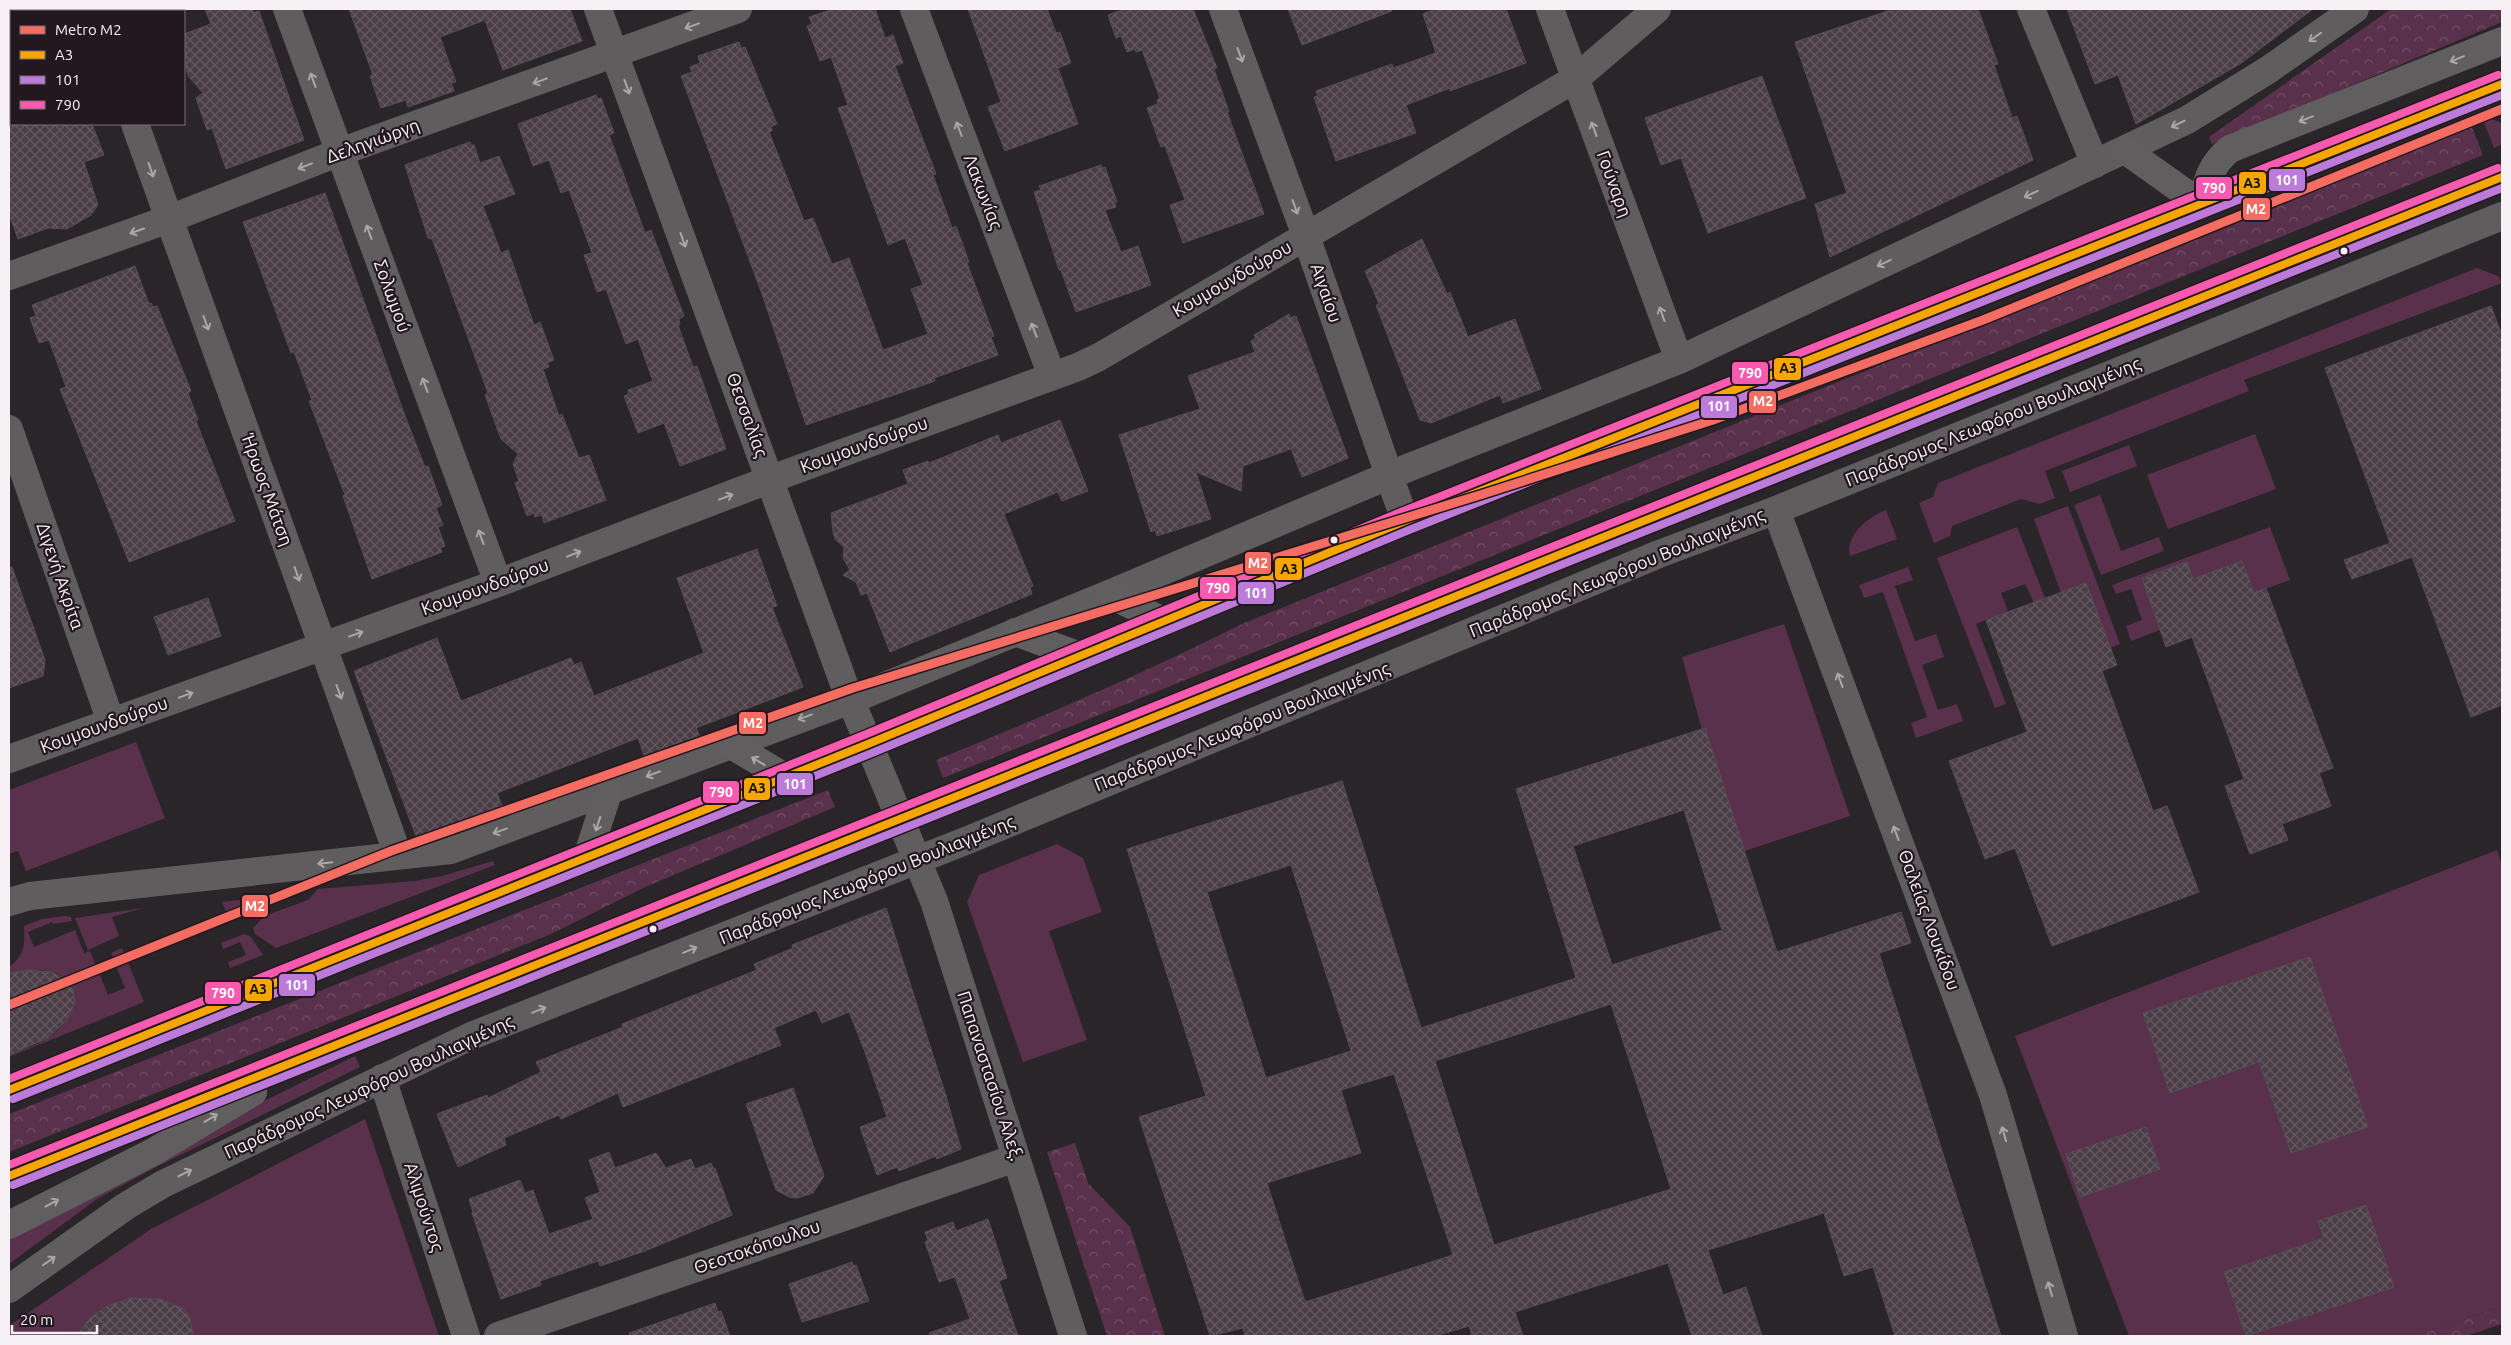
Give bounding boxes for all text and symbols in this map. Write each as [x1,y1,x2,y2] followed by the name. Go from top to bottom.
[10,10,185,125] legend
[55,21,122,38] text: Metro Μ2
[685,22,701,31] one-way arrow
[2308,32,2322,42] one-way arrow
[55,46,73,63] text: Α3
[1236,46,1245,62] one-way arrow
[2450,55,2465,65] one-way arrow
[55,71,80,88] text: 101
[308,73,317,88] one-way arrow
[532,77,548,86] one-way arrow
[623,79,632,95] one-way arrow
[55,96,80,113] text: 790
[323,114,422,166] street label: Δεληγιώργη
[2299,115,2314,124] one-way arrow
[2171,120,2186,129] one-way arrow
[954,122,963,137] one-way arrow
[1589,122,1598,137] one-way arrow
[1594,148,1636,220] street label: Γούναρη
[960,151,1007,232] street label: Λακωνίας
[147,162,156,177] one-way arrow
[297,162,313,171] one-way arrow
[2268,168,2306,192] line badge: 101
[2238,171,2267,195] line badge: Α3
[2275,172,2299,188] text: 101
[2243,175,2261,191] text: Α3
[2195,176,2233,200] line badge: 790
[2202,180,2226,196] text: 790
[2024,189,2039,199] one-way arrow
[2242,197,2271,221] line badge: Μ2
[1291,199,1300,214] one-way arrow
[2246,201,2266,217] text: Μ2
[364,225,373,241] one-way arrow
[129,227,145,236] one-way arrow
[679,232,688,247] one-way arrow
[1168,236,1295,320] street label: Κουμουνδούρου
[2339,246,2349,256] unlabelled marker
[371,257,415,335] street label: Σολωμού
[1877,258,1892,268] one-way arrow
[1308,260,1346,325] street label: Αιγαίου
[1657,307,1666,322] one-way arrow
[202,315,211,330] one-way arrow
[1029,323,1038,339] one-way arrow
[1842,353,2144,491] street label: Παράδρομος Λεωφόρου Βουλιαγμένης
[1773,357,1802,381] line badge: Α3
[1779,360,1797,376] text: Α3
[1731,361,1769,385] line badge: 790
[1738,365,1762,381] text: 790
[722,370,772,460] street label: Θεσσαλίας
[420,378,429,393] one-way arrow
[1748,390,1777,414] line badge: Μ2
[1753,393,1773,409] text: Μ2
[1700,395,1738,419] line badge: 101
[1707,398,1731,414] text: 101
[797,412,930,476] street label: Κουμουνδούρου
[237,430,297,549] street label: Ήρωος Μάτση
[718,492,733,501] one-way arrow
[1466,504,1768,642] street label: Παράδρομος Λεωφόρου Βουλιαγμένης
[33,520,89,632] street label: Διγενή Ακρίτα
[476,530,485,546] one-way arrow
[1329,535,1339,545] unlabelled marker
[566,549,581,559] one-way arrow
[1244,551,1272,575] line badge: Μ2
[418,554,551,618] street label: Κουμουνδούρου
[1248,555,1268,571] text: Μ2
[1274,557,1303,581] line badge: Α3
[1280,561,1298,577] text: Α3
[293,566,302,581] one-way arrow
[1199,576,1237,600] line badge: 790
[1206,580,1230,596] text: 790
[1237,581,1275,605] line badge: 101
[1244,585,1268,601] text: 101
[347,629,363,638] one-way arrow
[1091,658,1393,796] street label: Παράδρομος Λεωφόρου Βουλιαγμένης
[1835,673,1844,688] one-way arrow
[335,684,345,700] one-way arrow
[178,690,194,699] one-way arrow
[37,692,170,756] street label: Κουμουνδούρου
[738,711,767,735] line badge: Μ2
[798,713,813,722] one-way arrow
[743,715,763,731] text: Μ2
[752,755,766,765] one-way arrow
[645,770,661,779] one-way arrow
[776,772,814,796] line badge: 101
[783,776,807,792] text: 101
[743,777,771,801] line badge: Α3
[702,780,740,804] line badge: 790
[748,780,766,796] text: Α3
[709,784,733,800] text: 790
[716,811,1018,949] street label: Παράδρομος Λεωφόρου Βουλιαγμένης
[593,815,602,831] one-way arrow
[1891,825,1900,841] one-way arrow
[493,827,509,836] one-way arrow
[1894,847,1965,993] street label: Θαλείας Λουκίδου
[317,858,333,868] one-way arrow
[241,894,269,918] line badge: Μ2
[245,898,265,914] text: Μ2
[648,924,658,934] unlabelled marker
[682,945,697,954] one-way arrow
[278,973,316,997] line badge: 101
[285,977,309,993] text: 101
[244,978,273,1002] line badge: Α3
[204,981,242,1005] line badge: 790
[249,981,267,997] text: Α3
[211,985,235,1001] text: 790
[954,988,1028,1163] street label: Παπαναστασίου Αλεξ.
[531,1004,546,1014] one-way arrow
[221,1010,517,1163] street label: Παράδρομος Λεωφόρου Βουλιαγμένης
[203,1112,217,1122] one-way arrow
[1999,1126,2009,1142] one-way arrow
[400,1160,449,1254] street label: Αλιμούντος
[177,1168,192,1177] one-way arrow
[44,1197,59,1207] one-way arrow
[691,1215,822,1277] street label: Θεοτοκόπουλου
[41,1256,55,1266] one-way arrow
[2045,1282,2055,1298] one-way arrow
[12,1302,98,1334] scale bar
[20,1311,53,1328] text: 20 m

